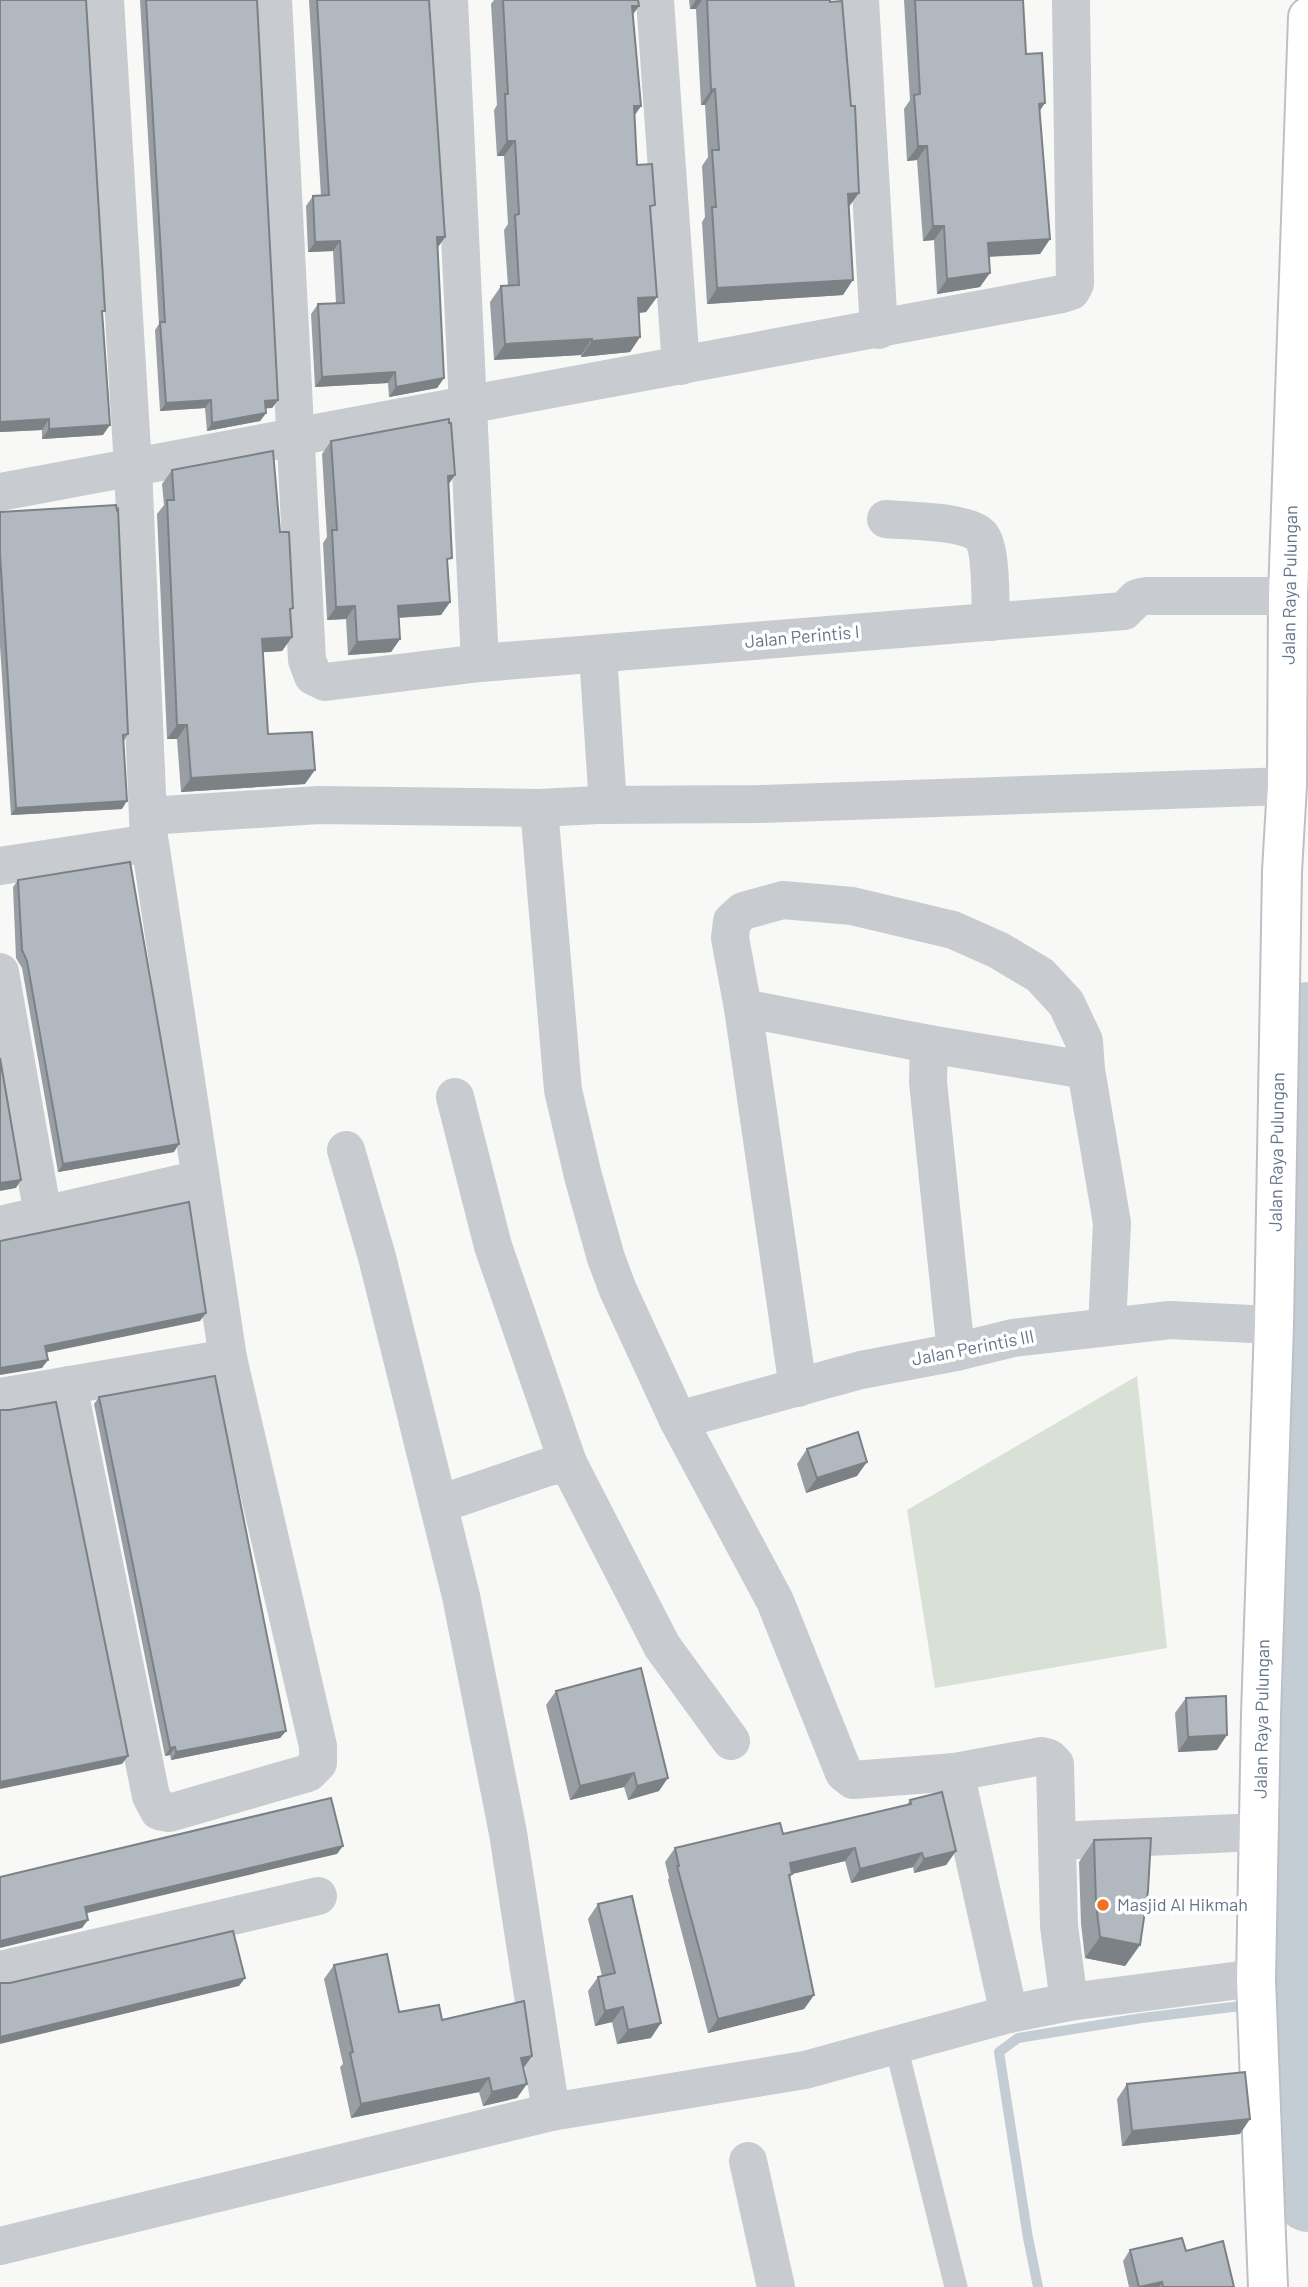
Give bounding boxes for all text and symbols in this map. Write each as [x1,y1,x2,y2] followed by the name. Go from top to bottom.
[1277,505,1301,665] street label: Jalan Raya Pulungan
[744,620,860,652] street label: Jalan Perintis I
[1264,1072,1288,1232] street label: Jalan Raya Pulungan
[910,1324,1036,1370] street label: Jalan Perintis III
[1249,1639,1273,1799] street label: Jalan Raya Pulungan
[1117,1893,1248,1915] place label: Masjid Al Hikmah
[1095,1897,1111,1913] marker: Masjid Al Hikmah

